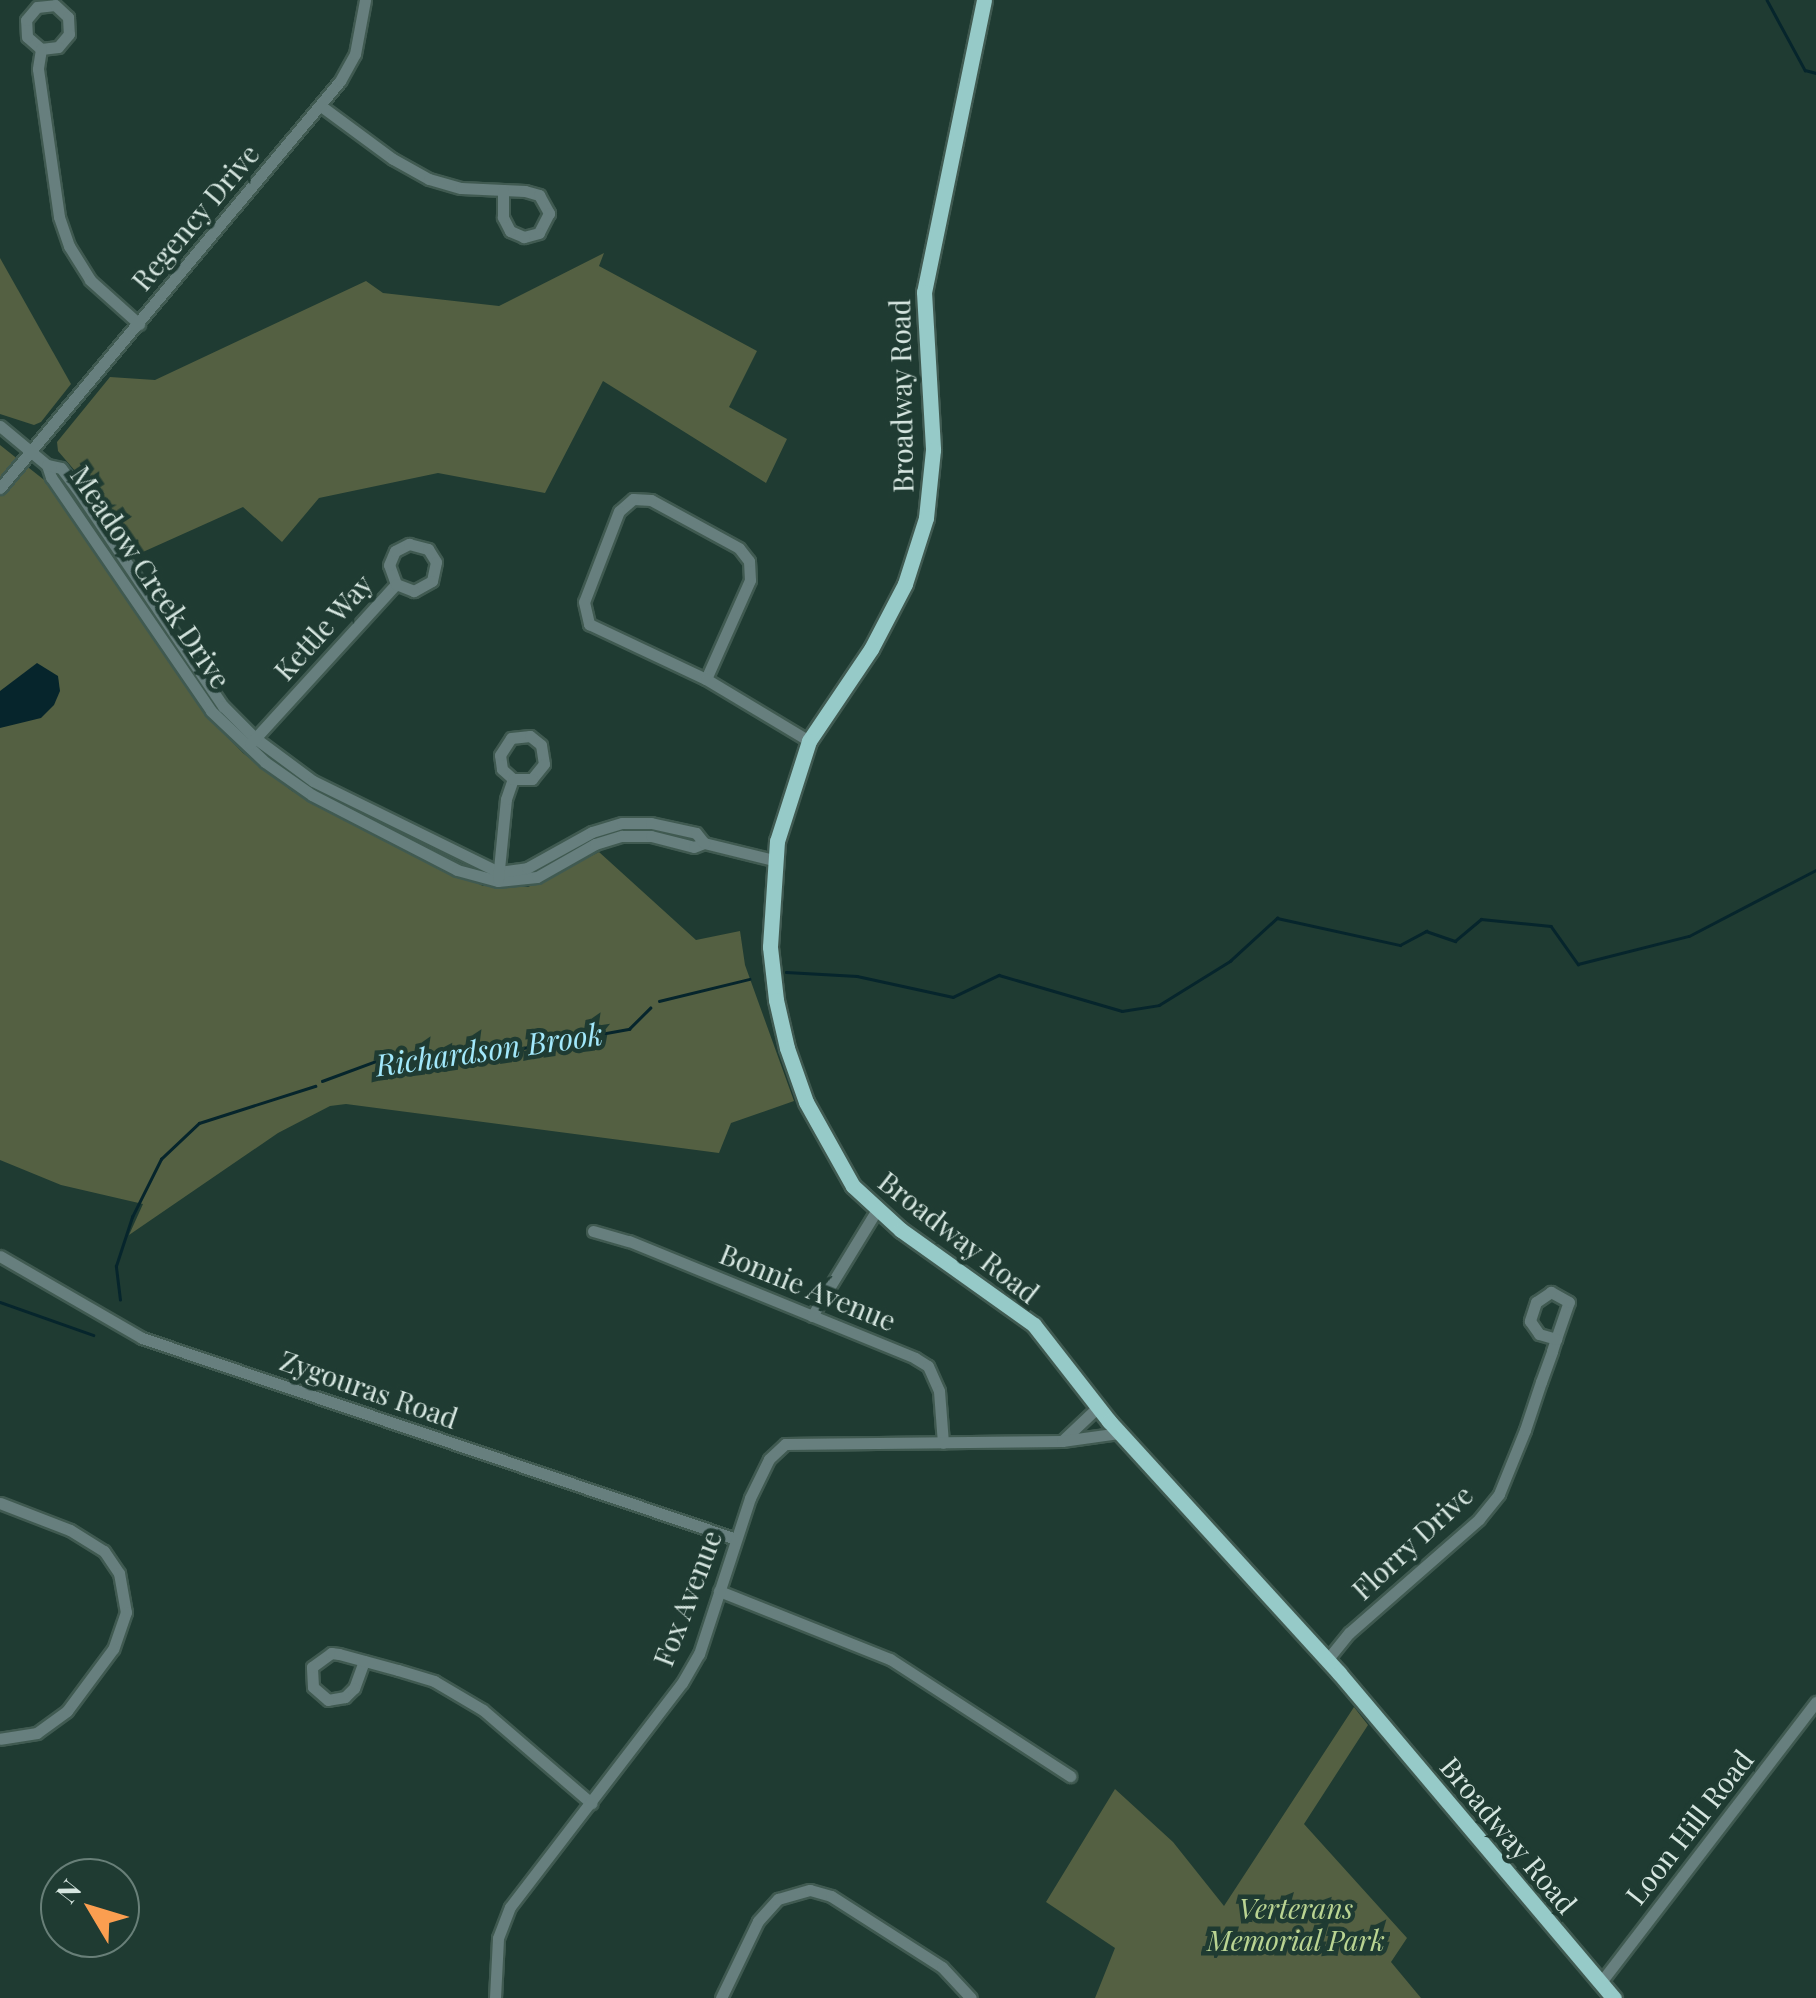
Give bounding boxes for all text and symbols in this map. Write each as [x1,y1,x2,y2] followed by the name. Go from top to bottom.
[124,137,266,297] street label: Regency Drive
[883,298,919,494] street label: Broadway Road
[64,459,238,695] street label: Meadow Creek Drive
[266,567,380,687] street label: Kettle Way
[373,1015,605,1083] water label: Richardson Brook
[872,1164,1046,1310] street label: Broadway Road
[715,1236,901,1338] street label: Bonnie Avenue
[276,1343,462,1435] street label: Zygouras Road
[1344,1477,1480,1607] street label: Florry Drive
[646,1525,728,1671] street label: Fox Avenue
[1618,1743,1760,1911] street label: Loon Hill Road
[1434,1750,1584,1920] street label: Broadway Road
[40,1858,140,1958] north arrow
[47,1871,88,1910] text: N
[1207,1891,1385,1957] park label: Verterans Memorial Park

